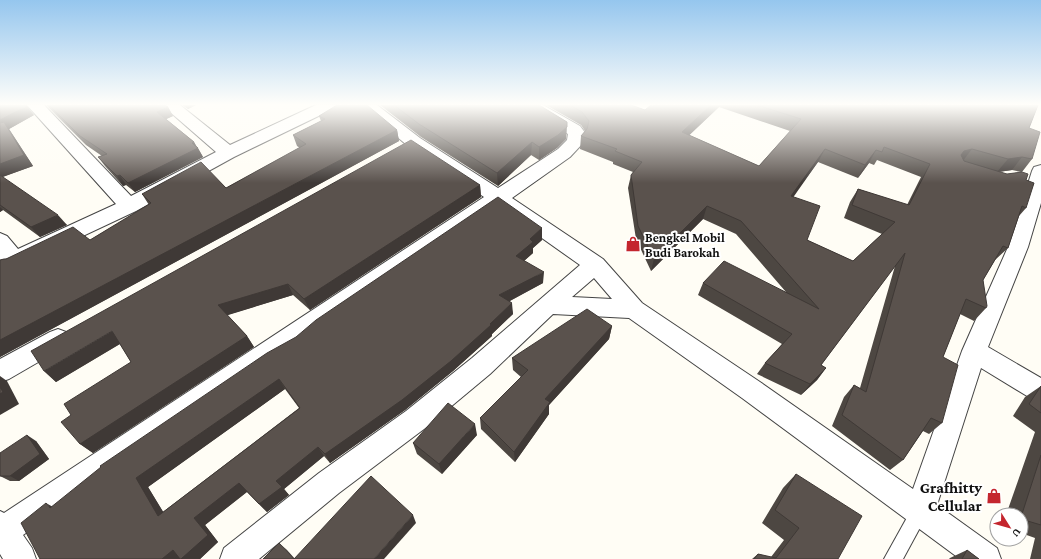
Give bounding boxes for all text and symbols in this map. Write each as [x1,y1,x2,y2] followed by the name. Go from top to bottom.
[645,230,725,260] place label: Bengkel Mobil Budi Barokah
[624,235,642,253] shop icon: Bengkel Mobil Budi Barokah
[920,479,983,514] place label: Grafhitty Cellular
[985,487,1003,505] shop icon: Grafhitty Cellular
[989,507,1029,547] north arrow
[1010,526,1024,540] text: U

